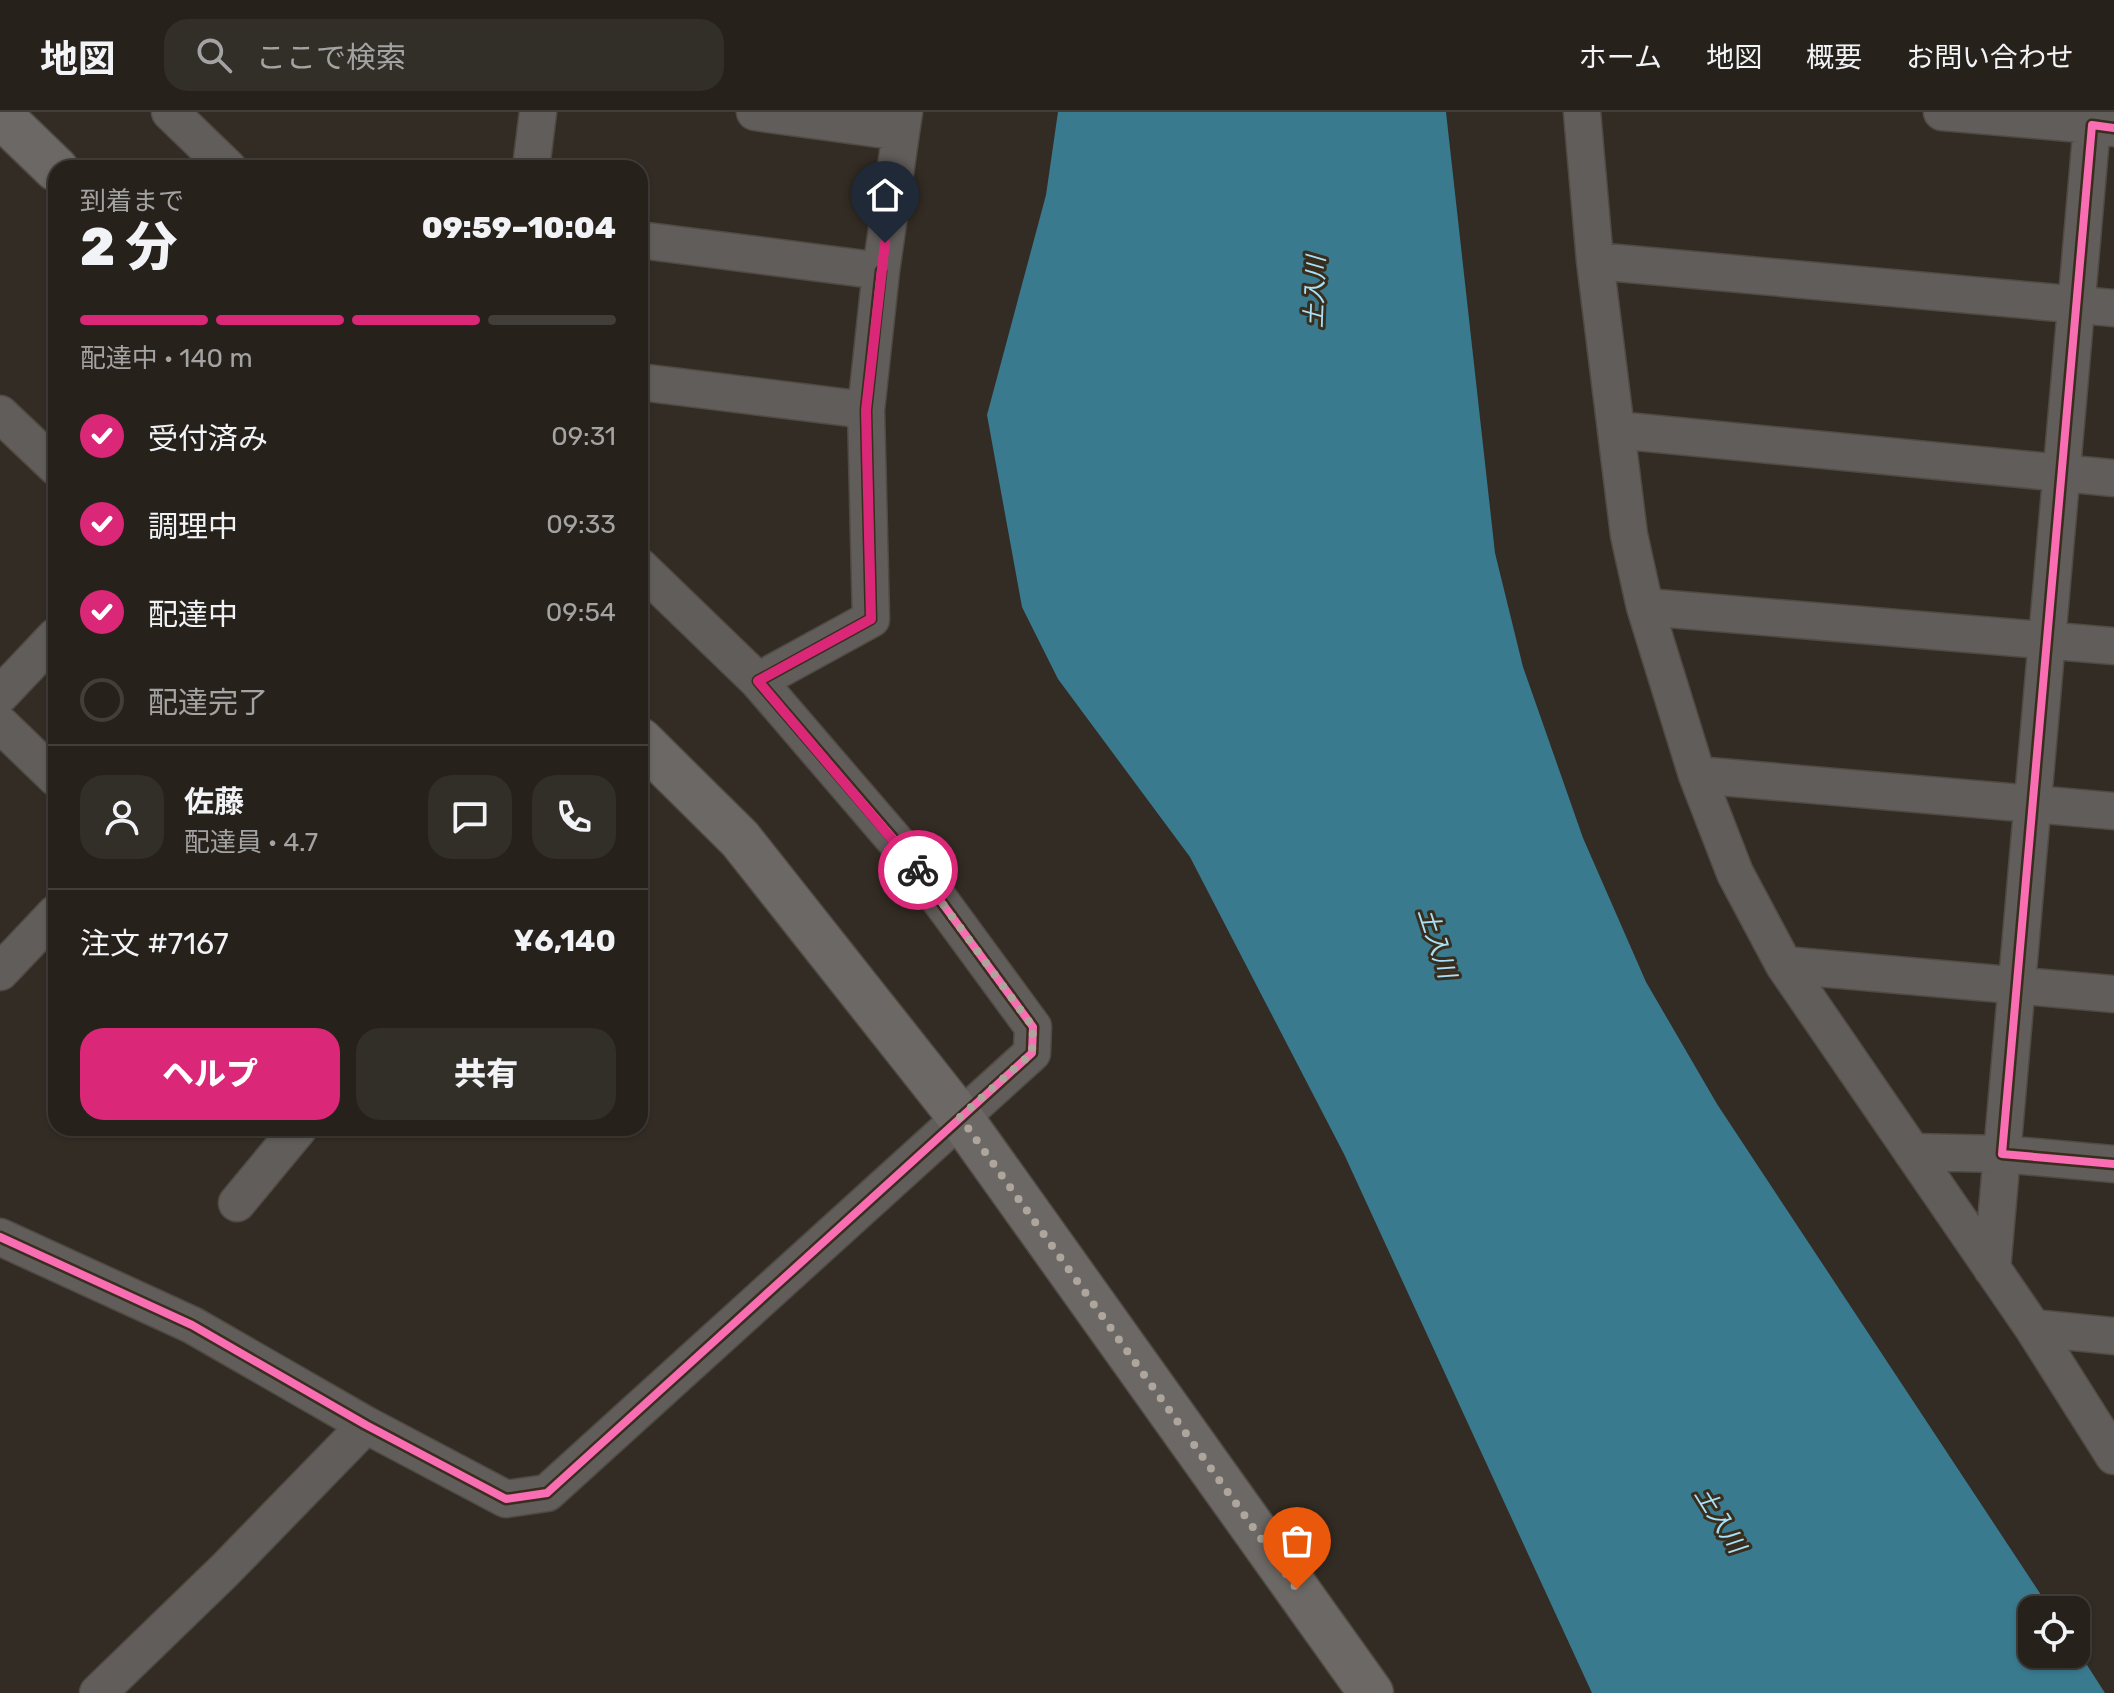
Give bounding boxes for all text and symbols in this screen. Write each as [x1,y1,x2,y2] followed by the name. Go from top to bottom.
[164,19,724,91] search box
[192,33,236,77] icon: search
[40,36,116,82] text: 地図
[256,40,406,76] text: ここで検索
[1579,41,1662,74] text: ホーム
[1706,41,1762,74] text: 地図
[1806,41,1862,74] text: 概要
[1906,41,2074,74] text: お問い合わせ
[851,161,919,243] pin
[863,173,907,217] icon: home
[80,186,184,217] text: 到着まで
[422,210,616,246] text: 09:59–10:04
[80,216,178,278] text: 2 分
[1300,253,1330,328] water label: 土入川
[80,343,253,374] text: 配達中 · 140 m
[80,414,124,458] icon: check
[148,421,268,457] text: 受付済み
[551,421,616,452] text: 09:31
[80,502,124,546] icon: check
[148,509,238,545] text: 調理中
[546,509,616,540] text: 09:33
[80,590,124,634] icon: check
[148,597,238,633] text: 配達中
[546,597,616,628] text: 09:54
[148,685,268,721] text: 配達完了
[80,775,164,859] button: person
[428,775,512,859] button: chat
[532,775,616,859] button: phone
[184,784,244,820] text: 佐藤
[184,827,318,858] text: 配達員 · 4.7
[878,830,958,910] courier
[896,848,940,892] icon: bike
[1413,904,1462,984] water label: 土入川
[514,923,616,959] text: ¥6,140
[80,926,229,962] text: 注文 #7167
[80,1028,340,1120] button: ヘルプ
[356,1028,616,1120] button: 共有
[1689,1482,1753,1560] water label: 土入川
[1263,1507,1331,1589] pin
[1275,1519,1319,1563] icon: bag
[2018,1596,2090,1668] map controls
[2018,1596,2090,1668] button: locate

